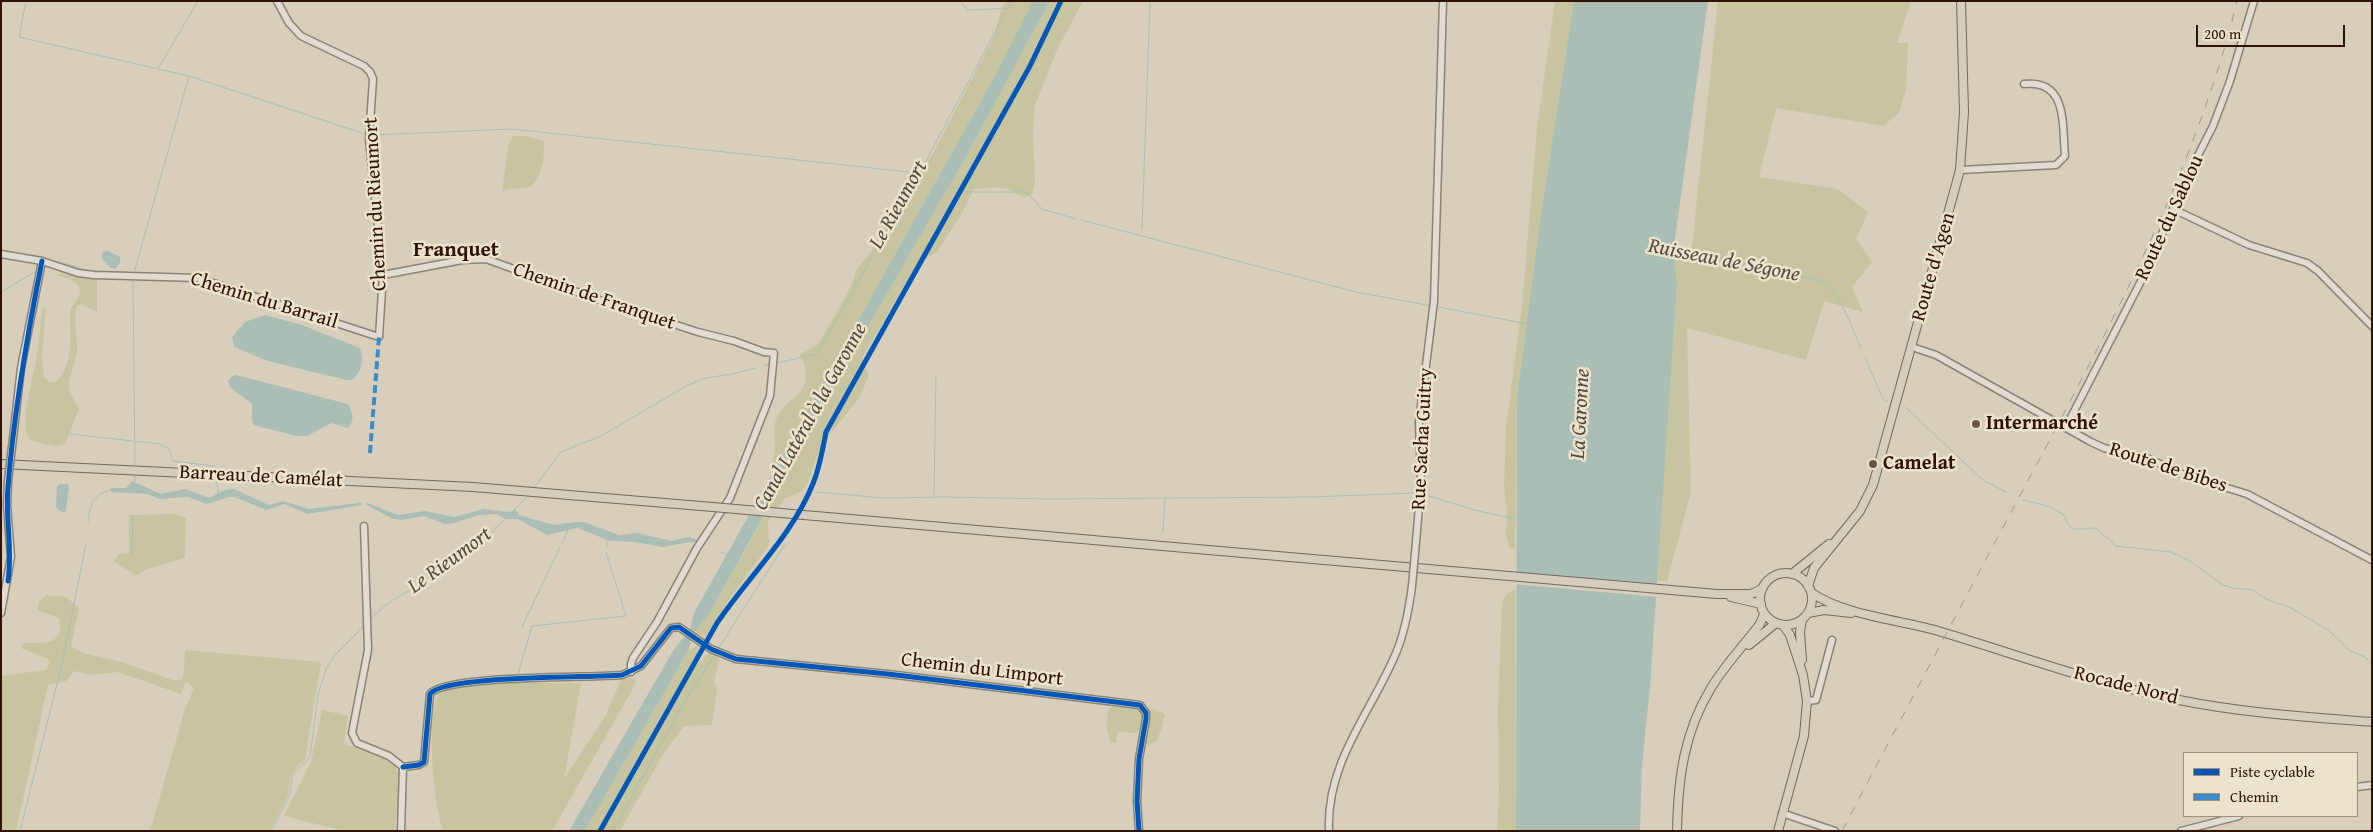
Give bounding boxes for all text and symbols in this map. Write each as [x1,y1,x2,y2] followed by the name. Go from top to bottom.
[2198,15,2347,47] scale bar
[2204,23,2241,44] text: 200 m
[359,116,393,292] street label: Chemin du Rieumort
[2130,152,2210,284] street label: Route du Sablou
[864,156,934,254] water label: Le Rieumort
[1907,210,1961,324] street label: Route d'Agen
[1646,234,1802,288] water label: Ruisseau de Ségone
[413,238,499,264] district label: Franquet
[510,258,678,336] street label: Chemin de Franquet
[187,267,341,335] street label: Chemin du Barrail
[749,319,873,515] water label: Canal Latéral à la Garonne
[1407,367,1439,511] street label: Rue Sacha Guitry
[1566,368,1596,460] water label: La Garonne
[1986,412,2098,436] place label: Intermarché
[1970,418,1982,430] marker: Intermarché
[2106,438,2230,498] street label: Route de Bibes
[1883,452,1956,476] place label: Camelat
[1867,458,1879,470] marker: Camelat
[179,461,343,493] street label: Barreau de Camélat
[403,522,497,600] water label: Le Rieumort
[900,648,1064,692] street label: Chemin du Limport
[2071,661,2181,711] street label: Rocade Nord
[2183,752,2358,817] legend
[2230,761,2315,782] text: Piste cyclable
[2230,786,2279,807] text: Chemin

